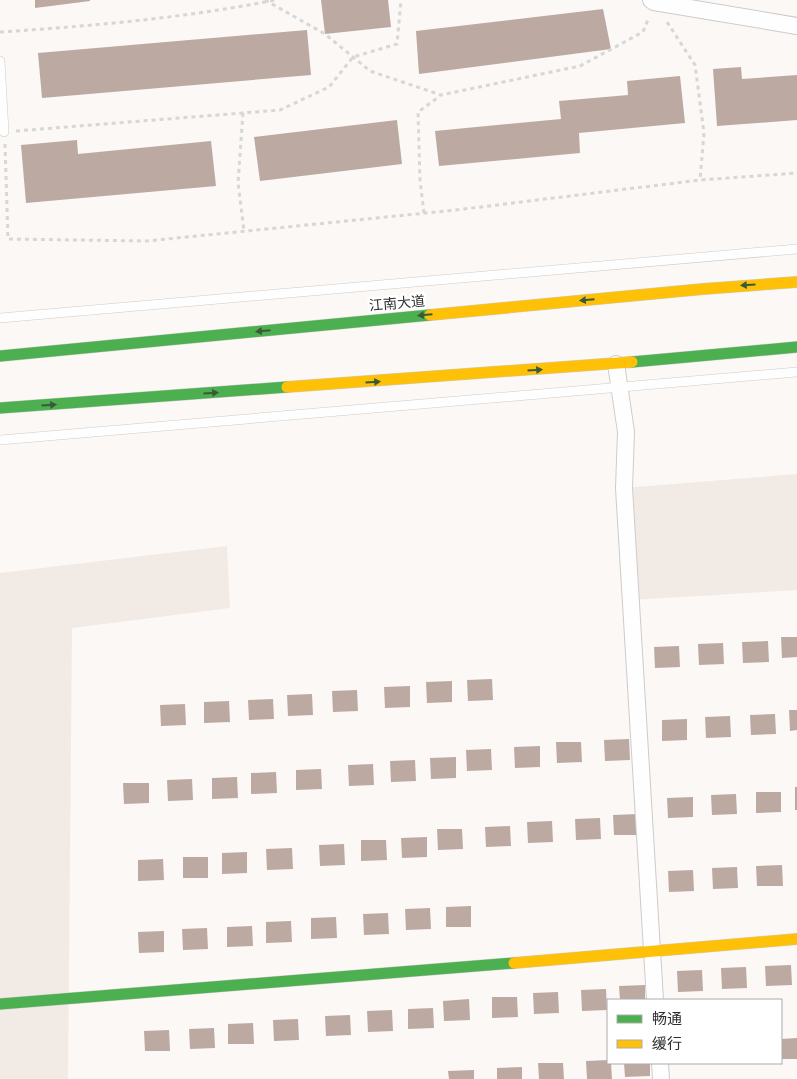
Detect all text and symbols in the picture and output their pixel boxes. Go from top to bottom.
one-way arrow [740,282,756,290]
street label: 江南大道 [368,293,426,313]
one-way arrow [578,296,594,304]
one-way arrow [416,312,432,320]
one-way arrow [255,327,271,335]
one-way arrow [527,366,543,374]
one-way arrow [365,377,381,385]
one-way arrow [203,389,219,397]
one-way arrow [41,400,57,408]
legend [607,999,782,1064]
text: 畅通 [652,1010,682,1028]
text: 缓行 [652,1035,682,1053]

